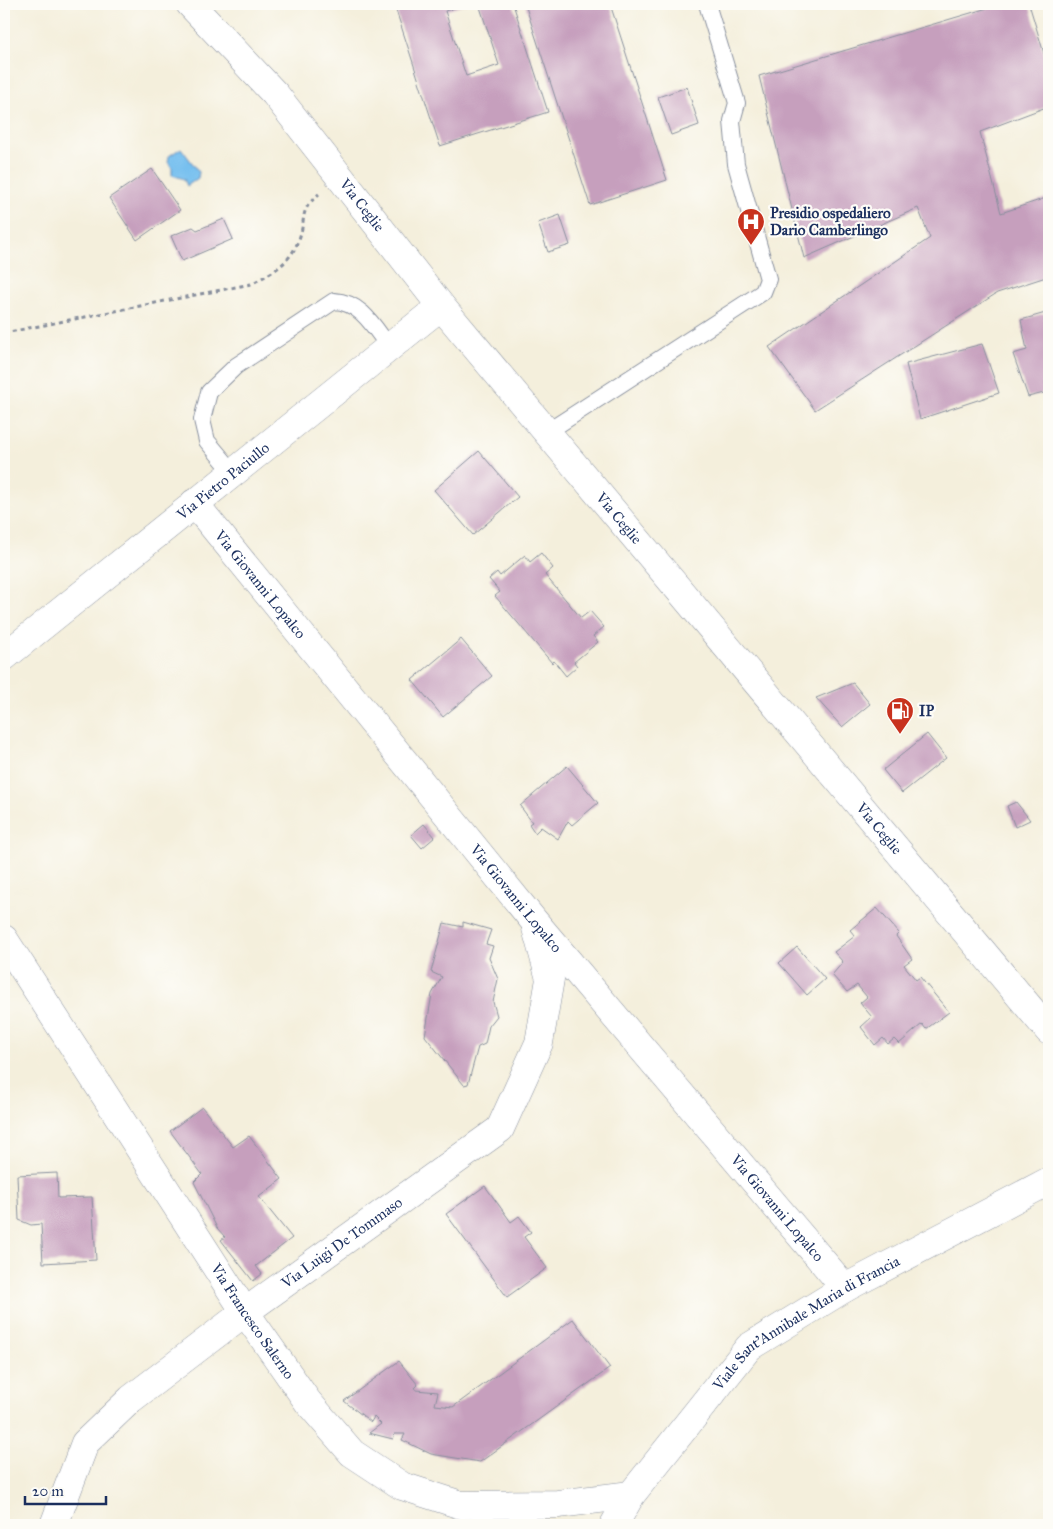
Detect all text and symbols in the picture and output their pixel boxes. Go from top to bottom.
street label: Via Ceglie [335,174,388,235]
place label: Presidio ospedaliero Dario Camberlingo [770,204,891,240]
hospital icon: Presidio ospedaliero Dario Camberlingo [736,207,766,246]
street label: Via Pietro Paciullo [172,438,273,524]
street label: Via Ceglie [592,488,646,548]
street label: Via Giovanni Lopalco [210,526,310,643]
fuel station icon: IP [885,696,915,735]
place label: IP [919,702,934,720]
street label: Via Ceglie [852,798,906,858]
street label: Via Giovanni Lopalco [466,840,566,956]
street label: Via Giovanni Lopalco [726,1150,828,1265]
street label: Via Luigi De Tommaso [277,1193,406,1292]
street label: Viale Sant'Annibale Maria di Francia [708,1252,903,1395]
street label: Via Francesco Salerno [207,1259,298,1383]
scale bar [25,1474,106,1506]
text: 20 m [32,1482,64,1500]

